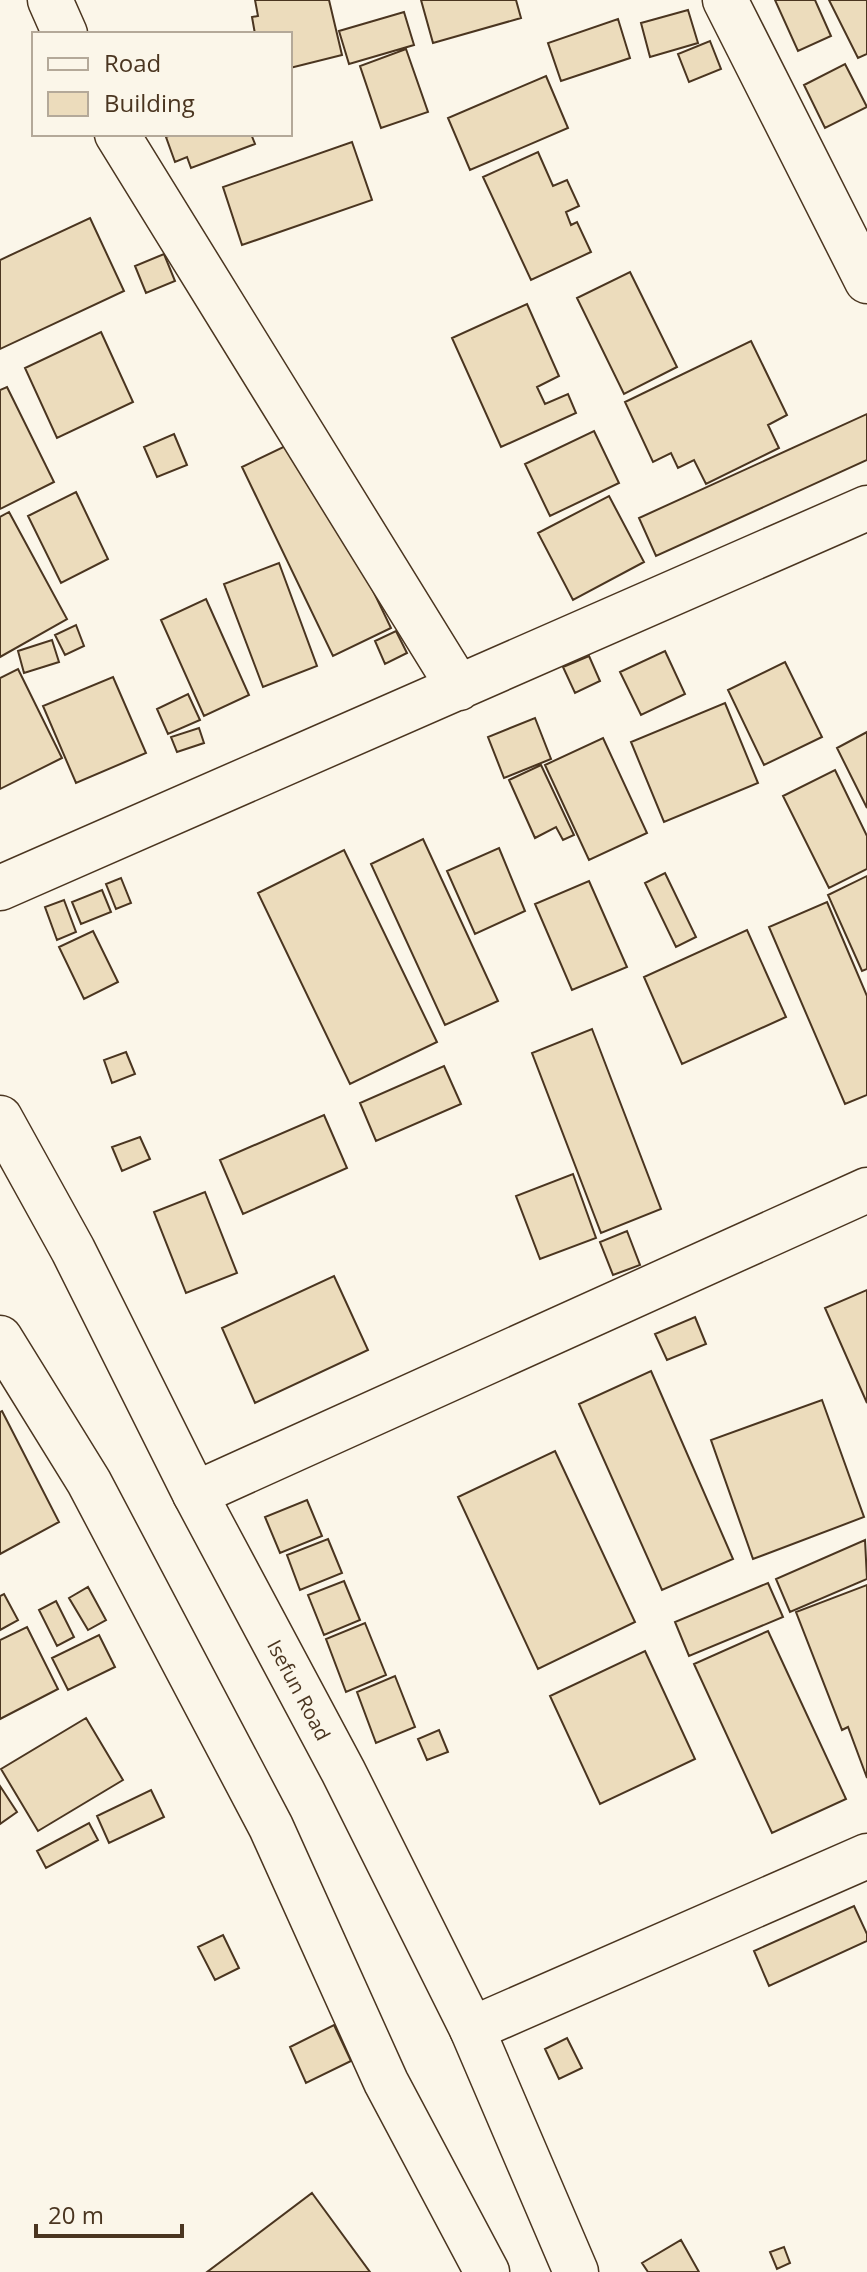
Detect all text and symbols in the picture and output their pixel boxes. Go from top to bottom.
legend [32,32,292,136]
text: Road [104,46,161,79]
text: Building [104,86,195,119]
street label: Isefun Road [261,1635,337,1745]
scale bar [36,2188,182,2238]
text: 20 m [48,2198,104,2231]

